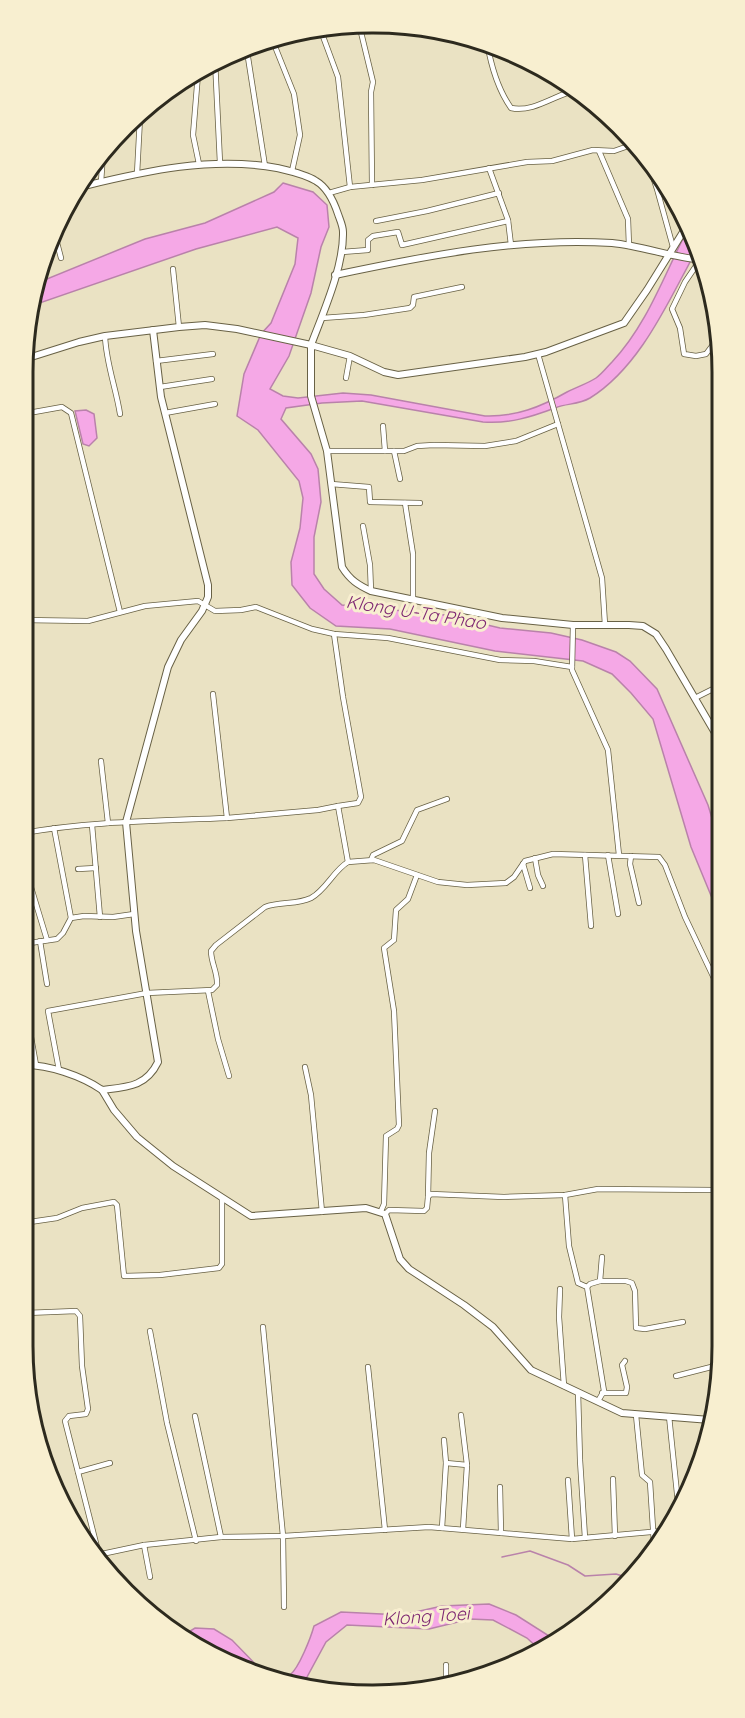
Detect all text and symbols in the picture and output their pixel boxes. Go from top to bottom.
water label: Klong U-Ta Phao [345,590,489,635]
water label: Klong Toei [382,1601,472,1631]

